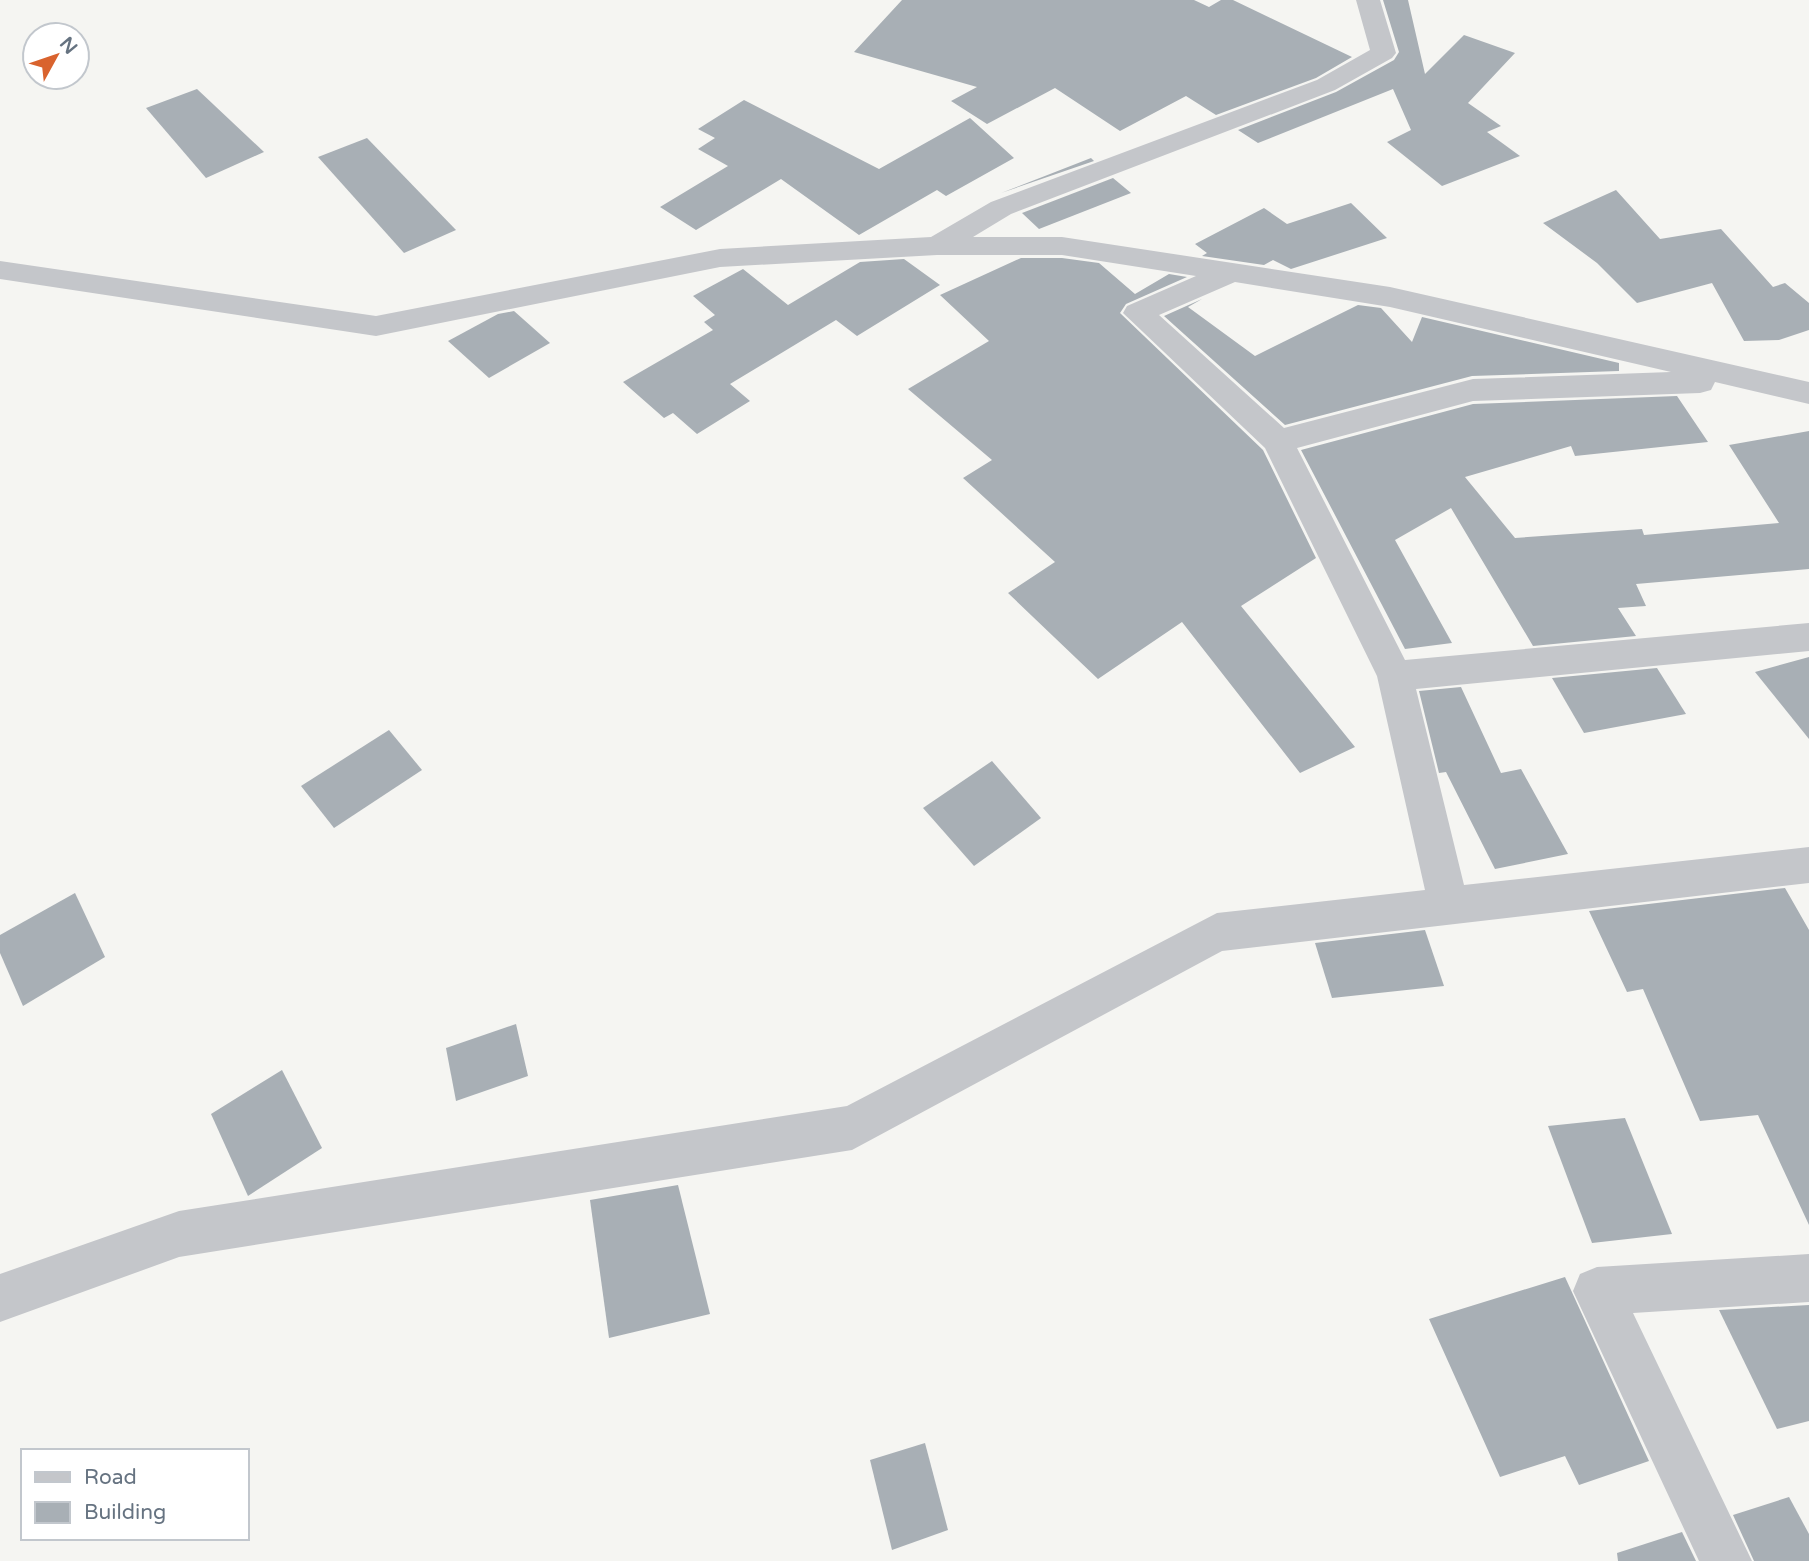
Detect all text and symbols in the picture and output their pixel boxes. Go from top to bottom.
north arrow [21,21,91,91]
text: N [55,33,82,59]
legend [21,1449,248,1540]
text: Road [84,1465,137,1490]
text: Building [84,1500,166,1525]

